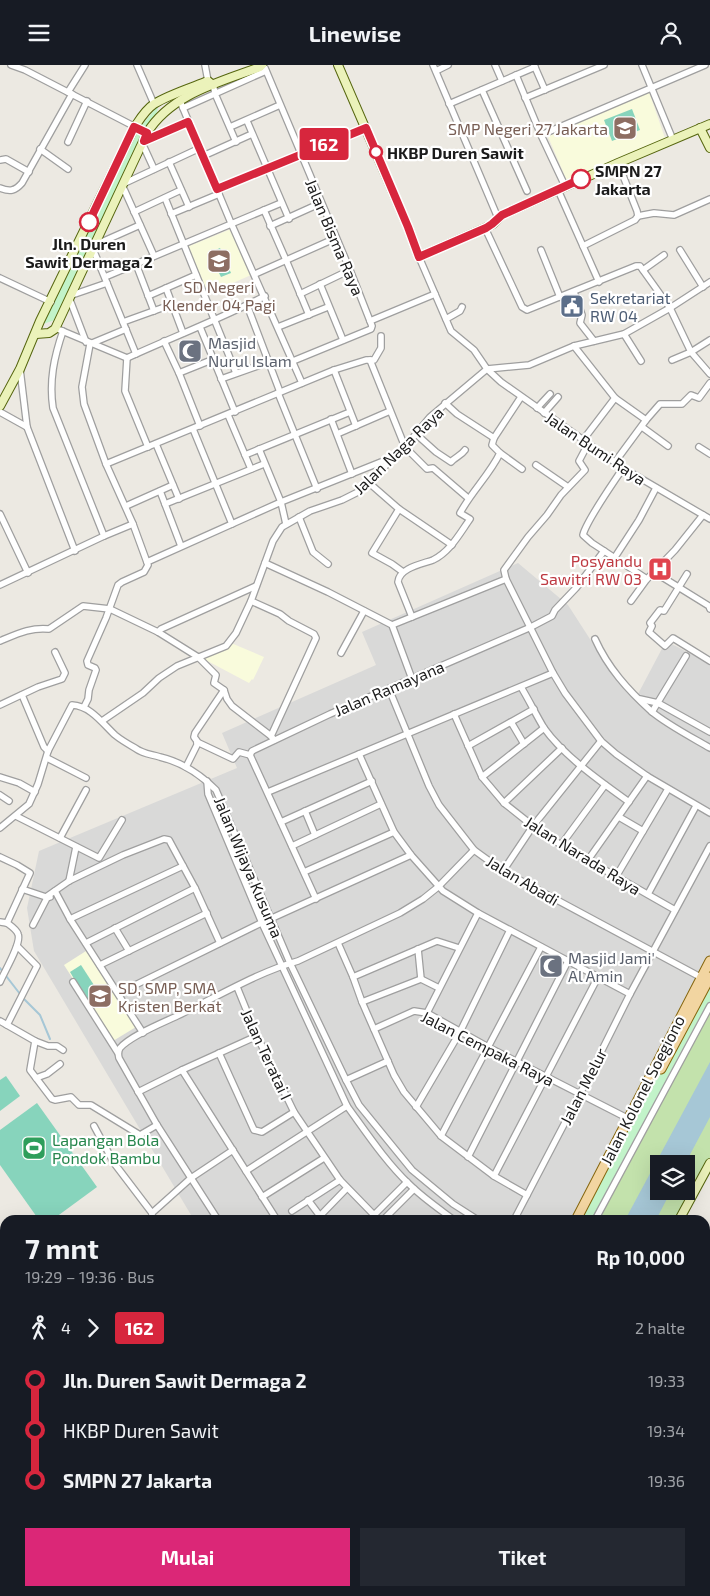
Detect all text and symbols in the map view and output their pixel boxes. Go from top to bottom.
icon: menu [25,19,53,47]
icon: person [657,19,685,47]
text: Linewise [309,20,401,46]
school or university icon: SMP Negeri 27 Jakarta [612,115,638,141]
place label: SMP Negeri 27 Jakarta [448,119,608,138]
line badge: 162 [295,128,353,160]
text: 162 [310,133,338,155]
place label: HKBP Duren Sawit [387,143,524,162]
marker: HKBP Duren Sawit [369,145,383,159]
place label: SMPN 27 Jakarta [595,161,662,198]
marker: SMPN 27 Jakarta [571,169,591,189]
street label: Jalan Bisma Raya [302,176,368,298]
marker: Jln. Duren Sawit Dermaga 2 [79,212,99,232]
place label: Jln. Duren Sawit Dermaga 2 [25,234,153,271]
school or university icon: SD Negeri Klender 04 Pagi [206,248,232,274]
place label: SD Negeri Klender 04 Pagi [162,277,276,314]
place label: Sekretariat RW 04 [590,288,671,325]
public building icon: Sekretariat RW 04 [559,293,585,319]
place label: Masjid Nurul Islam [208,333,292,370]
mosque icon: Masjid Nurul Islam [177,338,203,364]
street label: Jalan Naga Raya [349,402,447,498]
street label: Jalan Bumi Raya [542,407,650,489]
place label: Posyandu Sawitri RW 03 [540,551,642,588]
hospital icon: Posyandu Sawitri RW 03 [647,556,673,582]
street label: Jalan Ramayana [331,656,447,720]
street label: Jalan Wijaya Kusuma [210,793,287,941]
street label: Jalan Narada Raya [521,812,645,898]
street label: Jalan Abadi [483,851,563,909]
place label: Masjid Jami' Al Amin [568,948,655,985]
mosque icon: Masjid Jami' Al Amin [538,953,564,979]
place label: SD, SMP, SMA Kristen Berkat [118,978,221,1015]
school or university icon: SD, SMP, SMA Kristen Berkat [87,983,113,1009]
street label: Jalan Teratai I [238,1005,296,1103]
street label: Jalan Cempaka Raya [418,1006,558,1090]
street label: Jalan Kolonel Soegiono [596,1012,688,1168]
street label: Jalan Melur [556,1044,611,1128]
place label: Lapangan Bola Pondok Bambu [52,1130,161,1167]
sports icon: Lapangan Bola Pondok Bambu [21,1135,47,1161]
map controls [650,1155,695,1200]
button: layers [650,1155,695,1200]
text: 7 mnt [25,1231,99,1265]
text: Rp 10,000 [596,1246,685,1269]
text: 19:29 – 19:36 · Bus [25,1267,154,1286]
icon: walk [25,1314,53,1342]
icon: forward [79,1314,107,1342]
text: 162 [125,1317,154,1339]
text: 4 [61,1318,71,1337]
text: 2 halte [635,1318,685,1337]
text: Jln. Duren Sawit Dermaga 2 [63,1369,306,1392]
text: 19:33 [648,1371,685,1390]
text: HKBP Duren Sawit [63,1419,219,1442]
text: 19:34 [647,1421,685,1440]
text: SMPN 27 Jakarta [63,1469,212,1492]
text: 19:36 [648,1471,685,1490]
button: Mulai [25,1528,350,1586]
button: Tiket [360,1528,685,1586]

